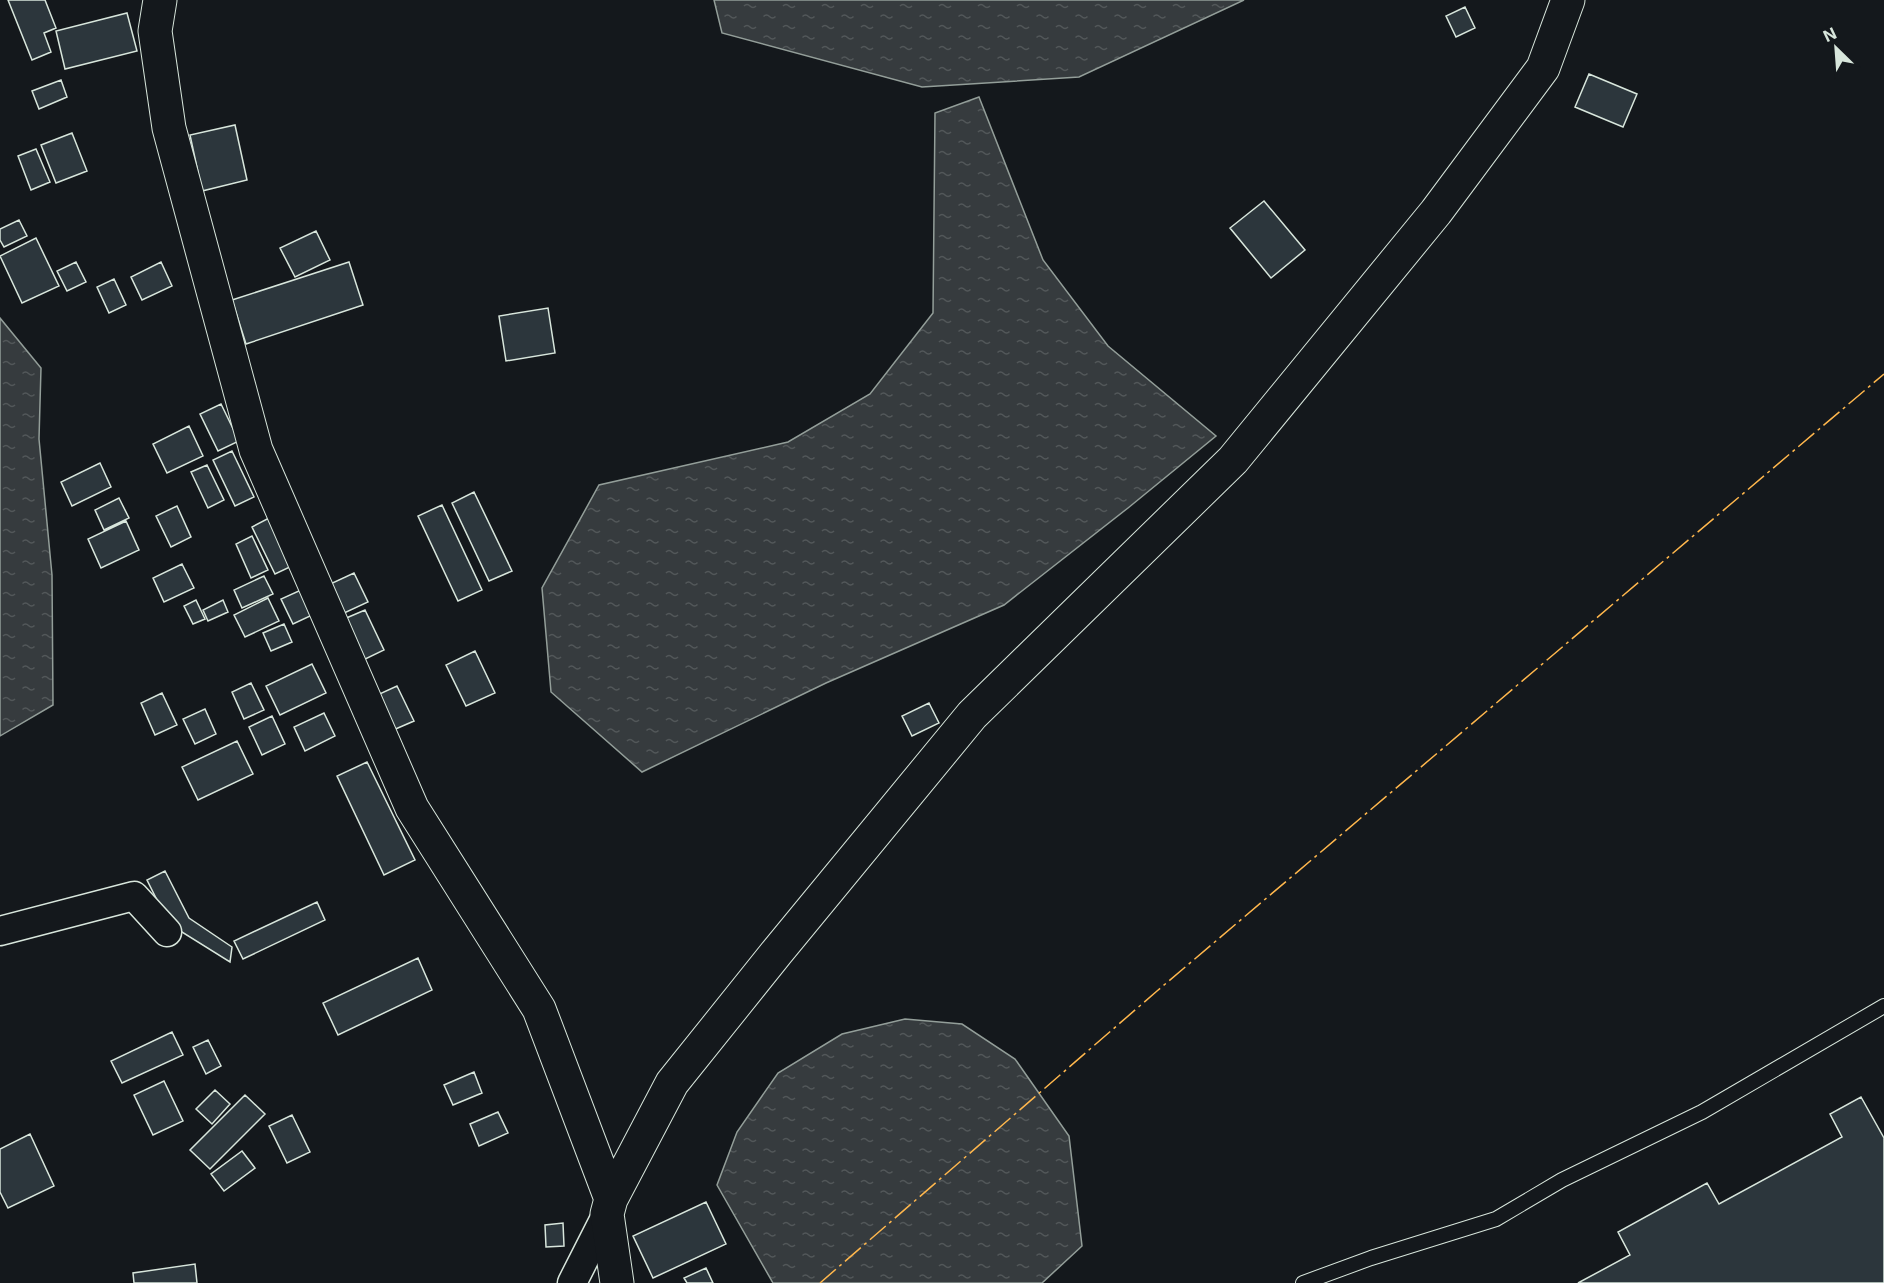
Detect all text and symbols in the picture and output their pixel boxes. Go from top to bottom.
north arrow [1806,18,1866,78]
text: N [1820,23,1839,46]

